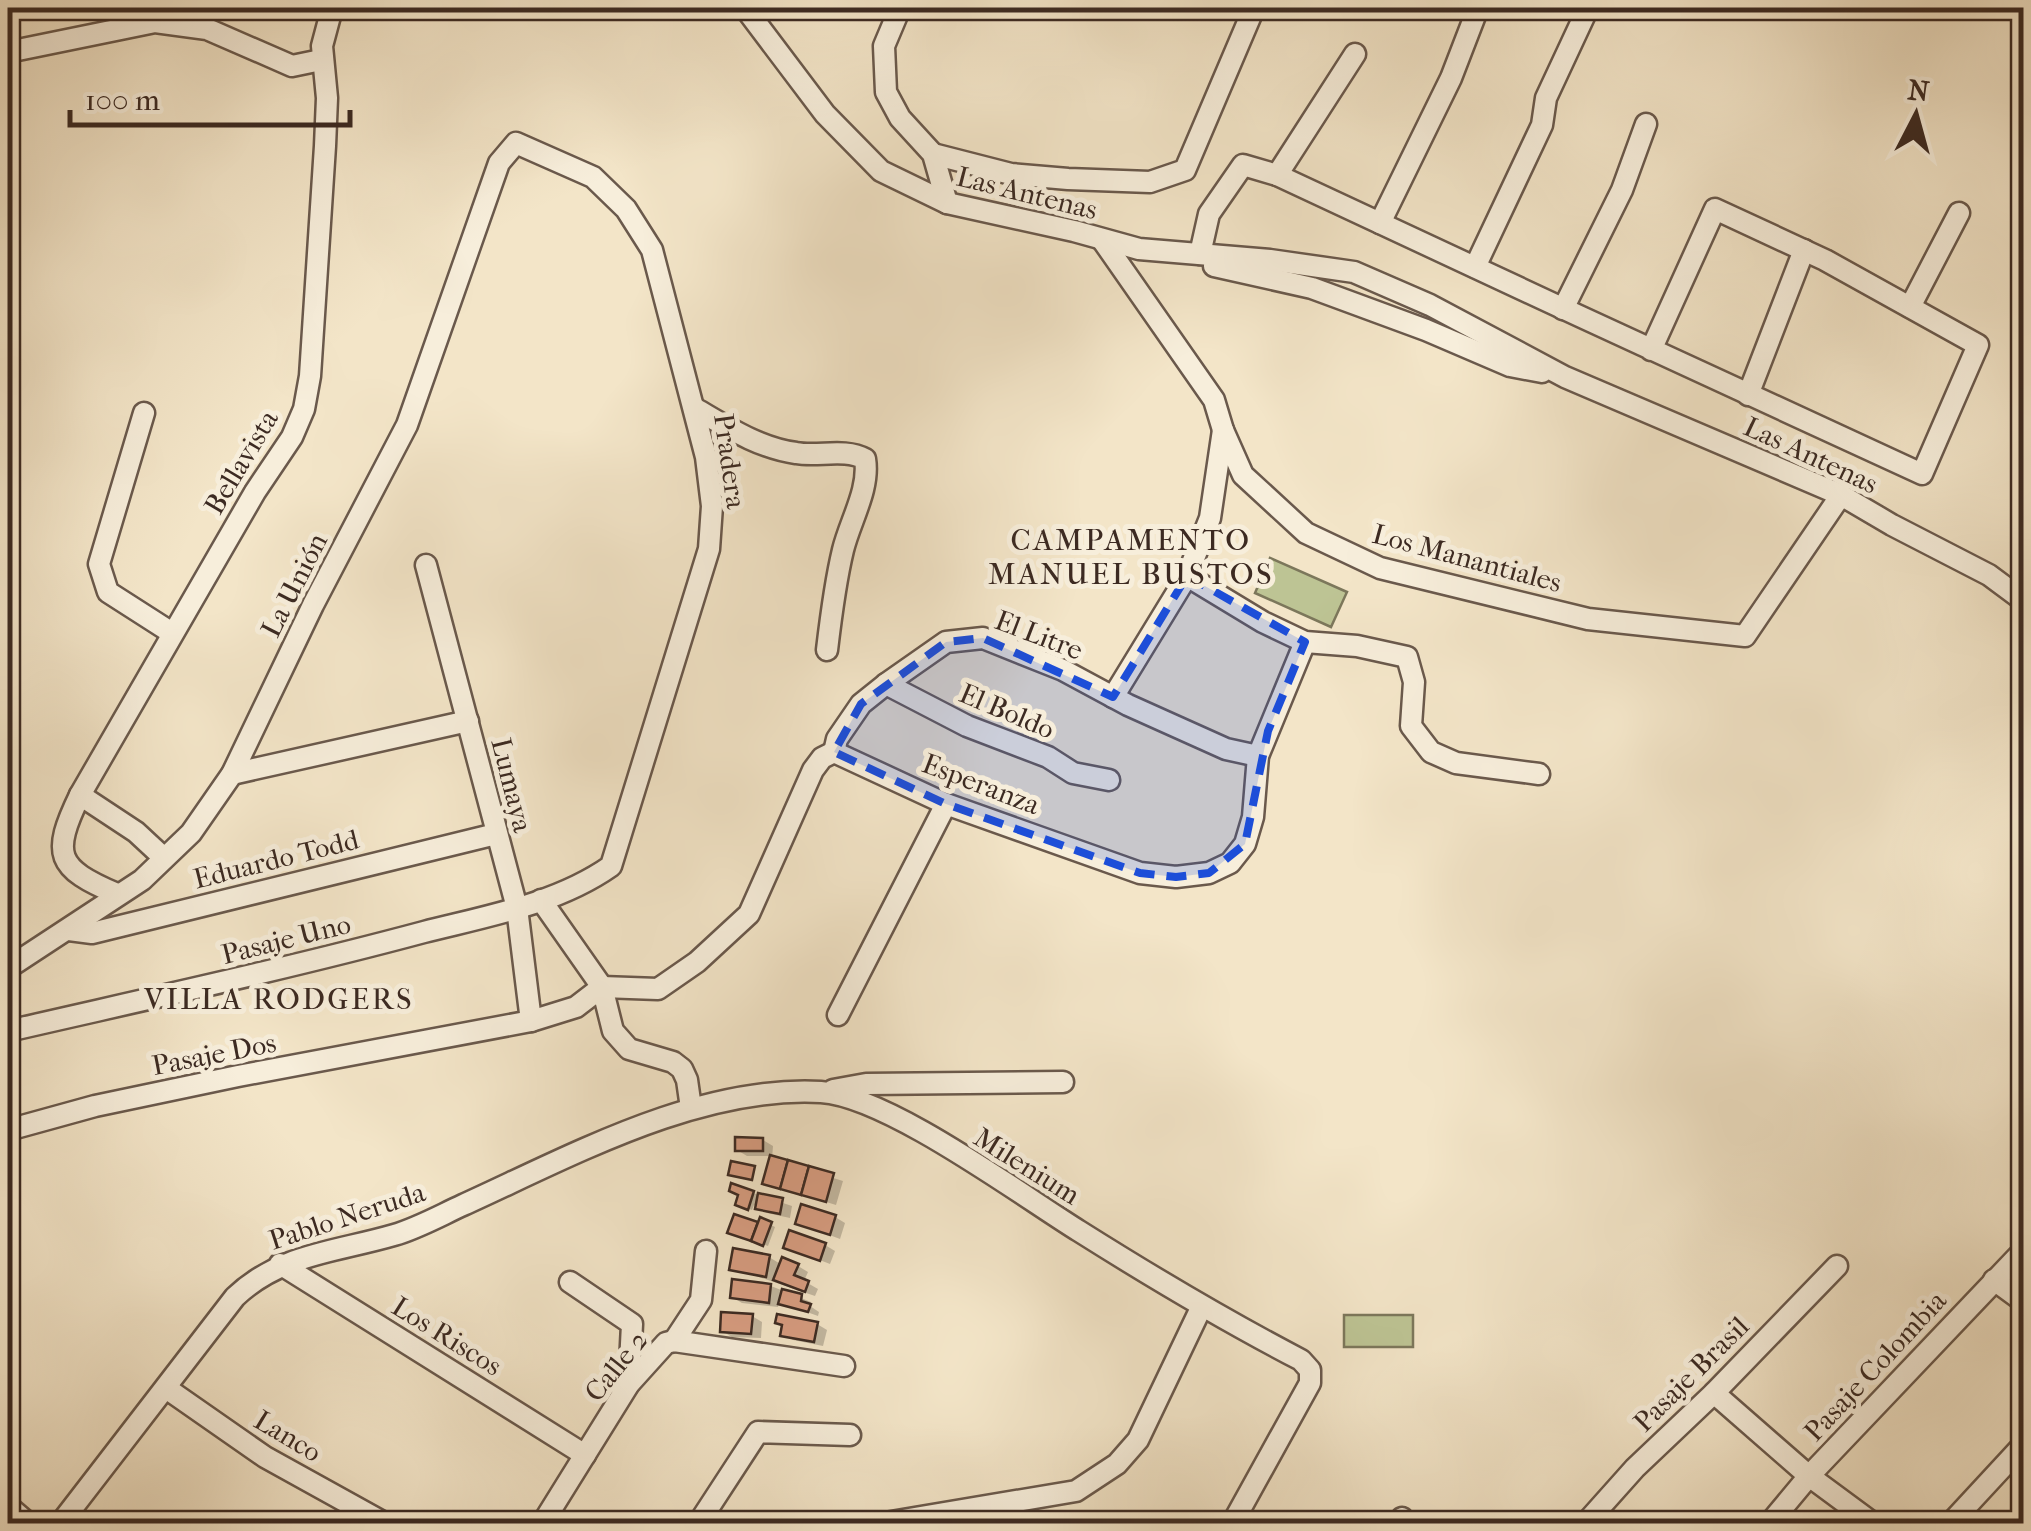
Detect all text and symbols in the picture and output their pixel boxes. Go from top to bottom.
scale bar [70,65,350,127]
north arrow [1866,65,1966,165]
text: N [1906,73,1932,108]
text: 100 m [85,83,160,118]
street label: Las Antenas [953,160,1101,226]
street label: Bellavista [197,403,285,520]
street label: Las Antenas [1739,410,1883,500]
street label: Pradera [707,411,753,512]
street label: Los Manantiales [1369,517,1565,599]
district label: CAMPAMENTO MANUEL BUSTOS [988,523,1274,592]
street label: La Unión [254,527,334,643]
street label: El Litre [990,603,1088,667]
street label: El Boldo [955,676,1059,746]
street label: Lumaya [484,734,540,837]
street label: Esperanza [918,747,1045,822]
street label: Eduardo Todd [190,822,363,895]
street label: Pasaje Uno [218,907,354,971]
district label: VILLA RODGERS [143,982,414,1017]
street label: Pasaje Dos [149,1026,279,1082]
street label: Milenium [968,1121,1087,1212]
street label: Pablo Neruda [265,1175,430,1257]
street label: Pasaje Colombia [1797,1283,1954,1448]
street label: Los Riscos [386,1289,508,1383]
street label: Pasaje Brasil [1627,1309,1756,1438]
street label: Calle 2 [578,1324,654,1408]
street label: Lanco [248,1403,328,1469]

